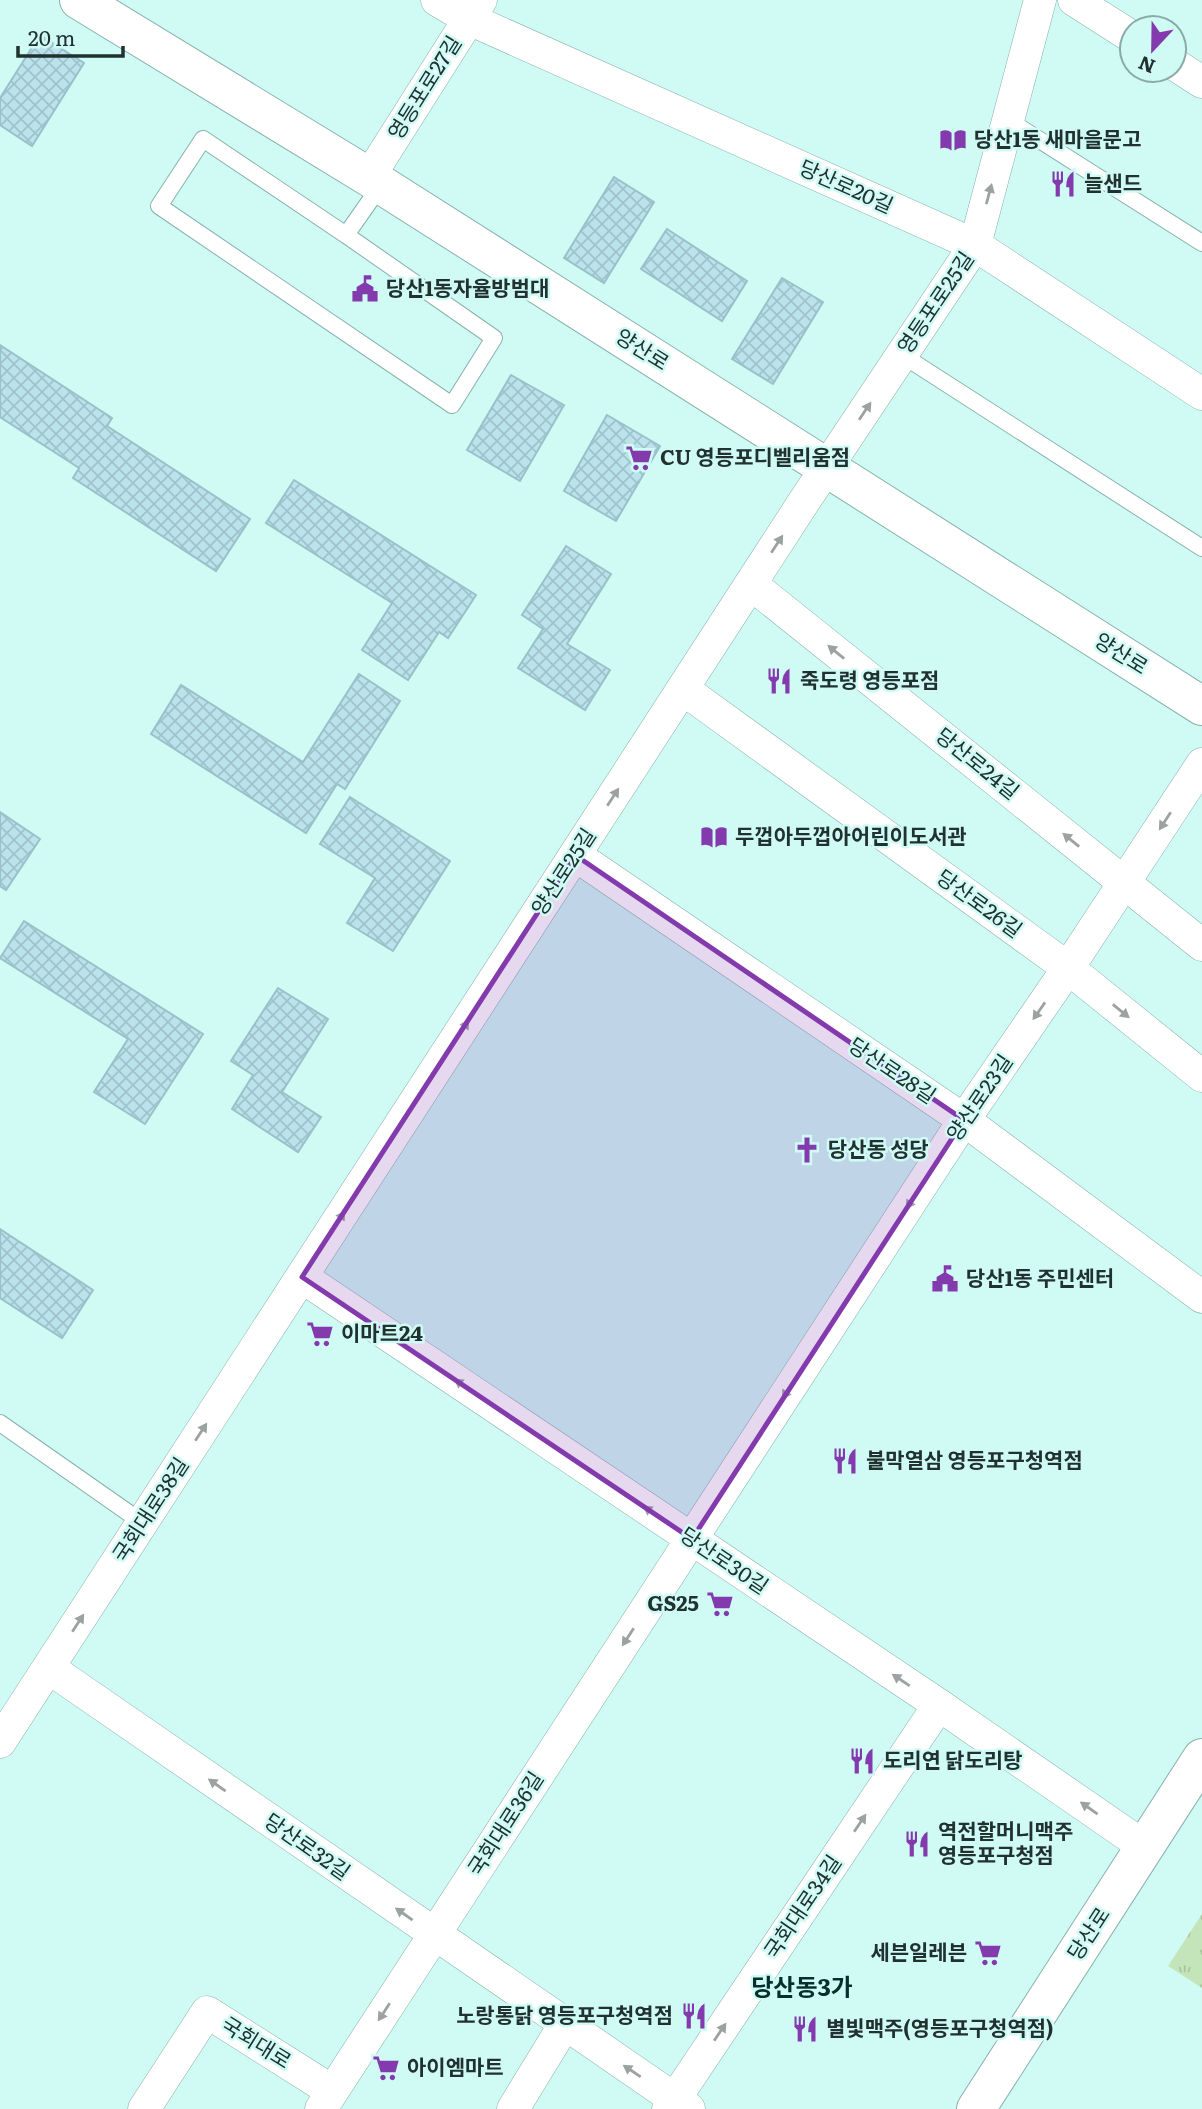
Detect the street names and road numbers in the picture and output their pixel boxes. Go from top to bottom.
street label: 영등포로27길 [379,29,467,145]
street label: 당산로20길 [795,150,899,219]
street label: 영등포로25길 [888,244,980,359]
street label: 양산로 [611,319,676,376]
street label: 양산로 [1090,623,1155,680]
street label: 당산로24길 [930,719,1027,805]
street label: 양산로25길 [522,821,602,920]
street label: 당산로26길 [931,860,1030,944]
street label: 당산로28길 [843,1028,943,1110]
street label: 양산로23길 [937,1047,1019,1146]
street label: 국회대로38길 [103,1450,194,1567]
street label: 당산로30길 [675,1518,776,1600]
street label: 국회대로36길 [458,1764,549,1881]
street label: 당산로32길 [259,1804,358,1886]
street label: 국회대로34길 [755,1847,847,1964]
street label: 당산로 [1058,1900,1116,1965]
street label: 국회대로 [216,2007,298,2075]

